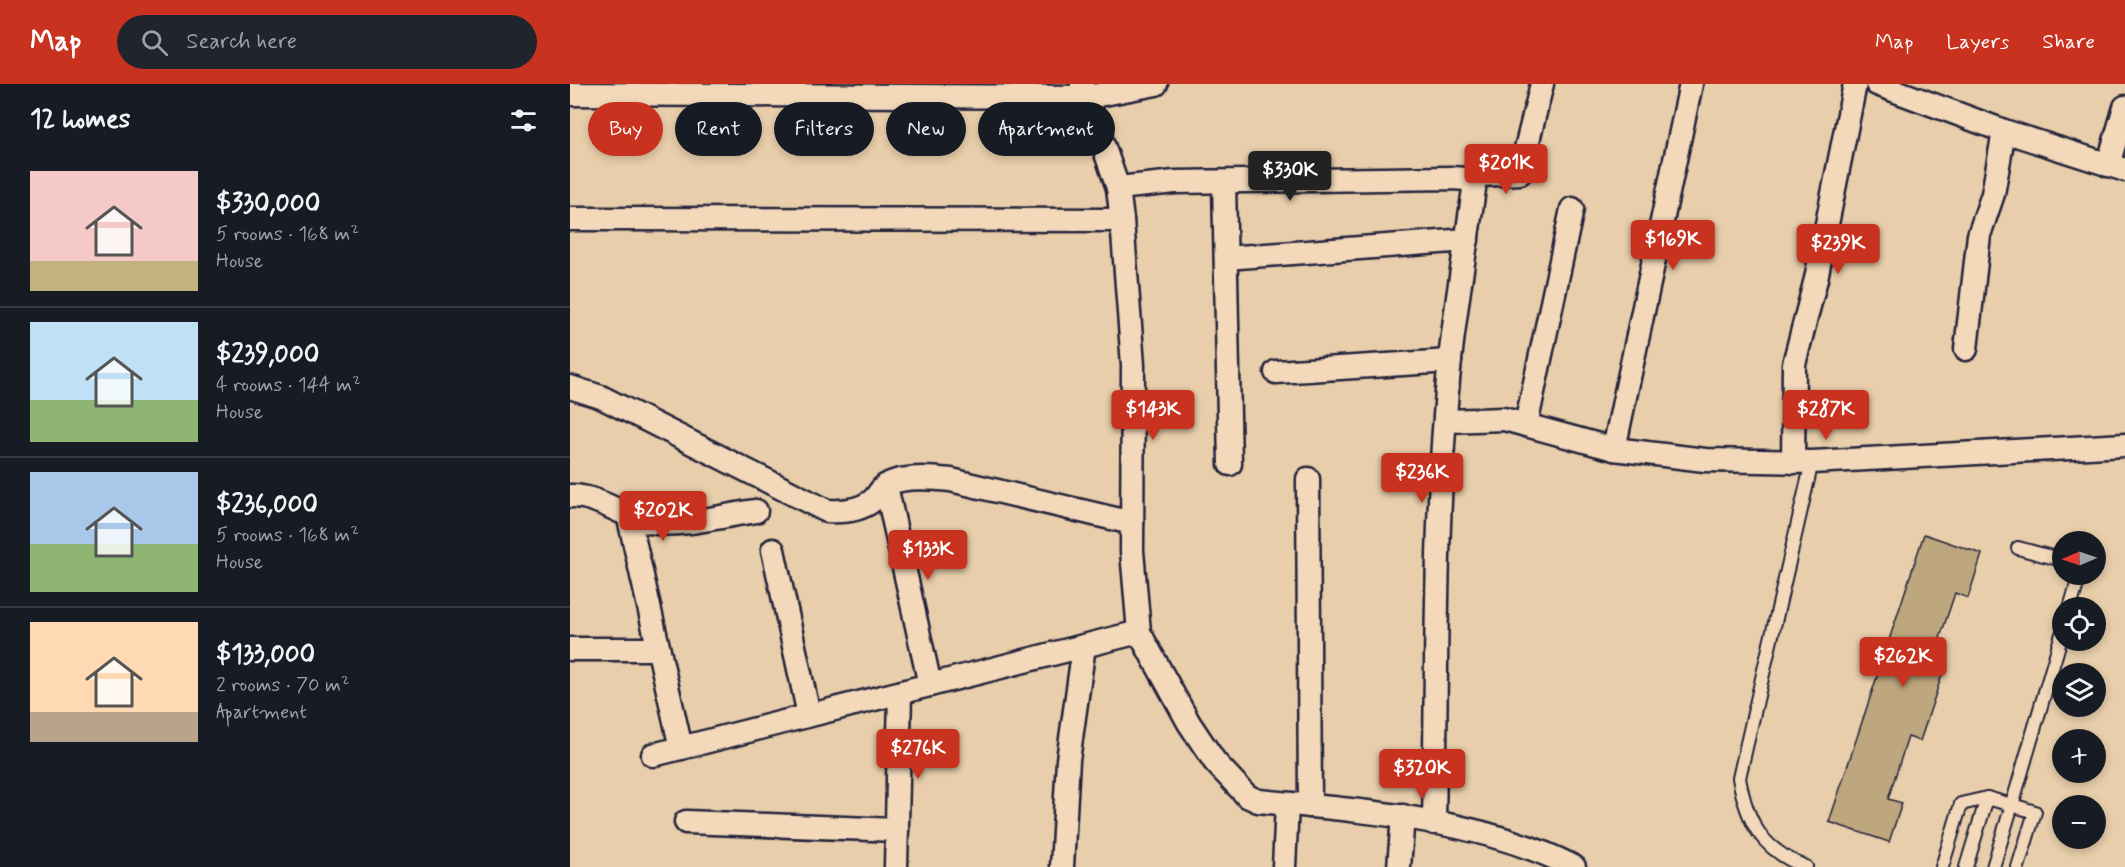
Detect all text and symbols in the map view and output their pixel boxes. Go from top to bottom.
search box [117,15,537,69]
text: Map [30,24,81,61]
icon: search [138,26,171,59]
text: Search here [186,28,297,56]
text: Map [1875,28,1913,56]
text: Layers [1946,28,2009,56]
text: Share [2042,28,2095,56]
chip: Buy [588,102,663,156]
chip: Rent [675,102,762,156]
chip: Filters [774,102,874,156]
chip: New [886,102,966,156]
chip: Apartment [978,102,1115,156]
text: 12 homes [30,103,130,137]
icon: filters [507,104,540,137]
pin: $201K [1464,144,1548,195]
text: $201K [1479,150,1533,177]
pin: $330K [1248,151,1332,202]
text: $330K [1262,157,1318,184]
text: $330,000 [216,187,320,221]
icon: home [78,195,150,267]
pin: $169K [1631,220,1715,271]
text: 5 rooms · 168 m² [216,221,359,248]
pin: $239K [1796,224,1880,275]
text: $169K [1645,226,1701,253]
text: $239K [1811,230,1865,257]
text: House [216,248,263,275]
text: $239,000 [216,338,319,372]
icon: home [78,346,150,418]
text: 4 rooms · 144 m² [216,372,361,399]
pin: $143K [1111,390,1195,441]
pin: $287K [1784,390,1868,441]
text: $143K [1125,396,1181,423]
text: $287K [1797,396,1855,423]
text: House [216,399,263,426]
pin: $236K [1380,453,1464,504]
text: $236K [1395,459,1449,486]
text: $236,000 [216,488,318,522]
pin: $202K [621,491,705,542]
icon: home [78,496,150,568]
text: $202K [633,497,693,524]
text: 5 rooms · 168 m² [216,522,359,549]
pin: $133K [886,530,970,581]
north arrow [2052,531,2106,585]
map controls [2052,531,2106,849]
text: $133K [902,536,954,563]
text: House [216,549,263,576]
button: locate [2052,597,2106,651]
pin: $262K [1861,637,1945,688]
text: $133,000 [216,638,315,672]
text: $262K [1874,643,1932,670]
icon: home [78,646,150,718]
button: layers [2052,663,2106,717]
text: 2 rooms · 70 m² [216,672,350,699]
text: Apartment [216,699,307,726]
pin: $276K [876,729,960,780]
button: + [2052,729,2106,783]
text: $276K [890,735,946,762]
pin: $320K [1380,749,1464,800]
text: $320K [1393,755,1451,782]
button: − [2052,795,2106,849]

